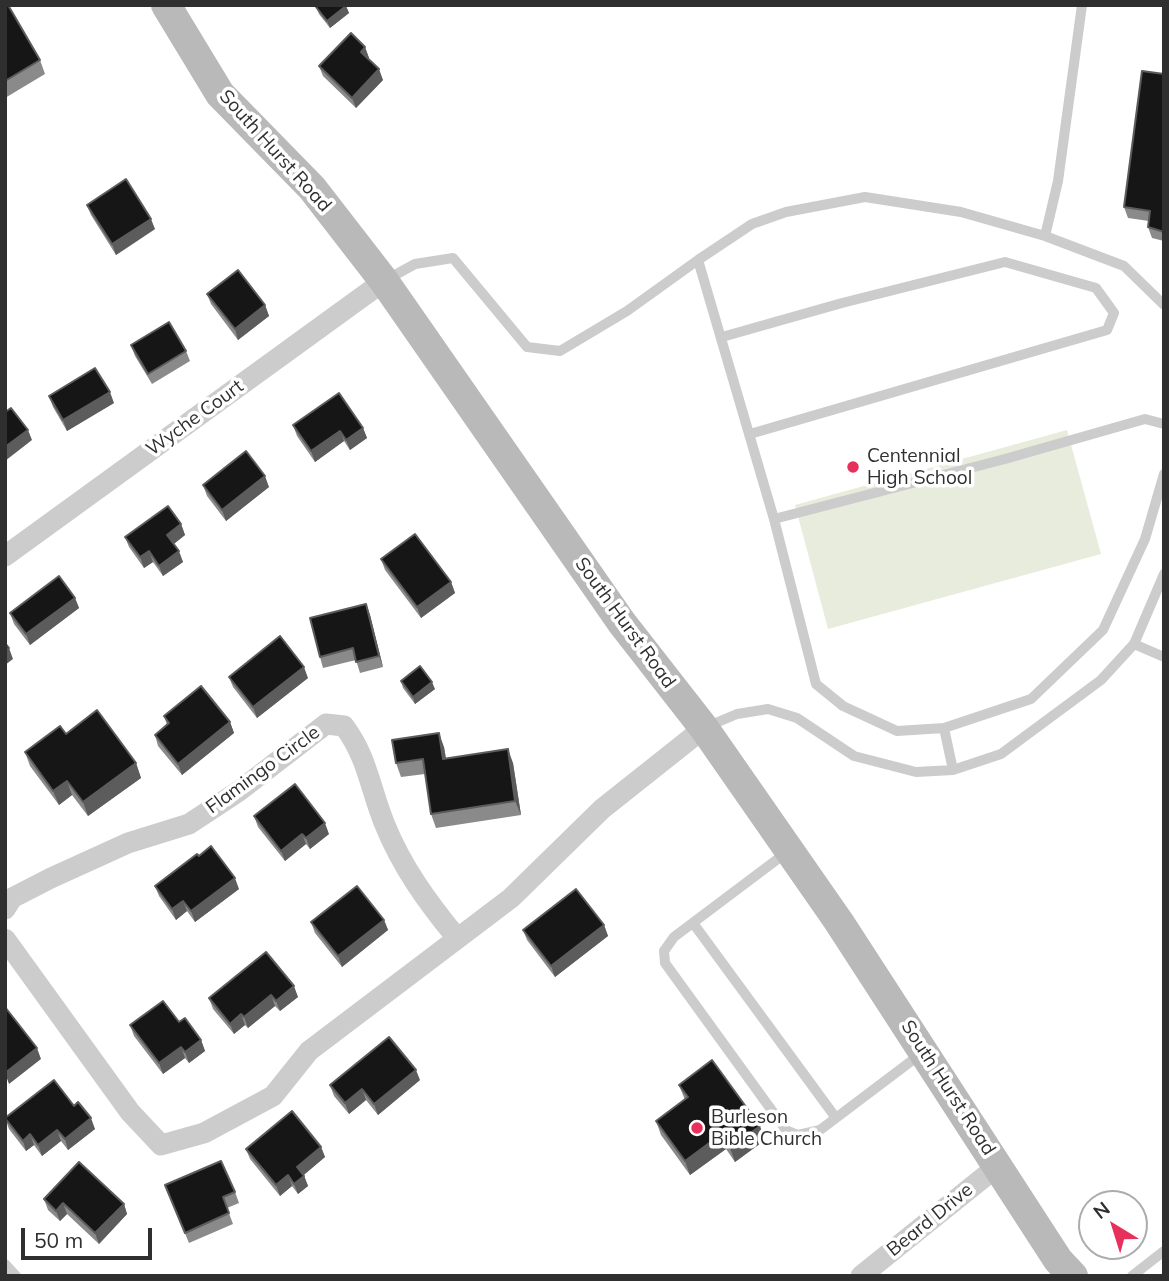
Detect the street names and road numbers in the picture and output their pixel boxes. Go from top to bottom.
street label: South Hurst Road [214,85,336,217]
street label: Wyche Court [142,375,248,461]
street label: South Hurst Road [570,553,680,693]
street label: Flamingo Circle [202,721,324,819]
street label: South Hurst Road [896,1016,1000,1160]
street label: Beard Drive [883,1179,977,1261]

